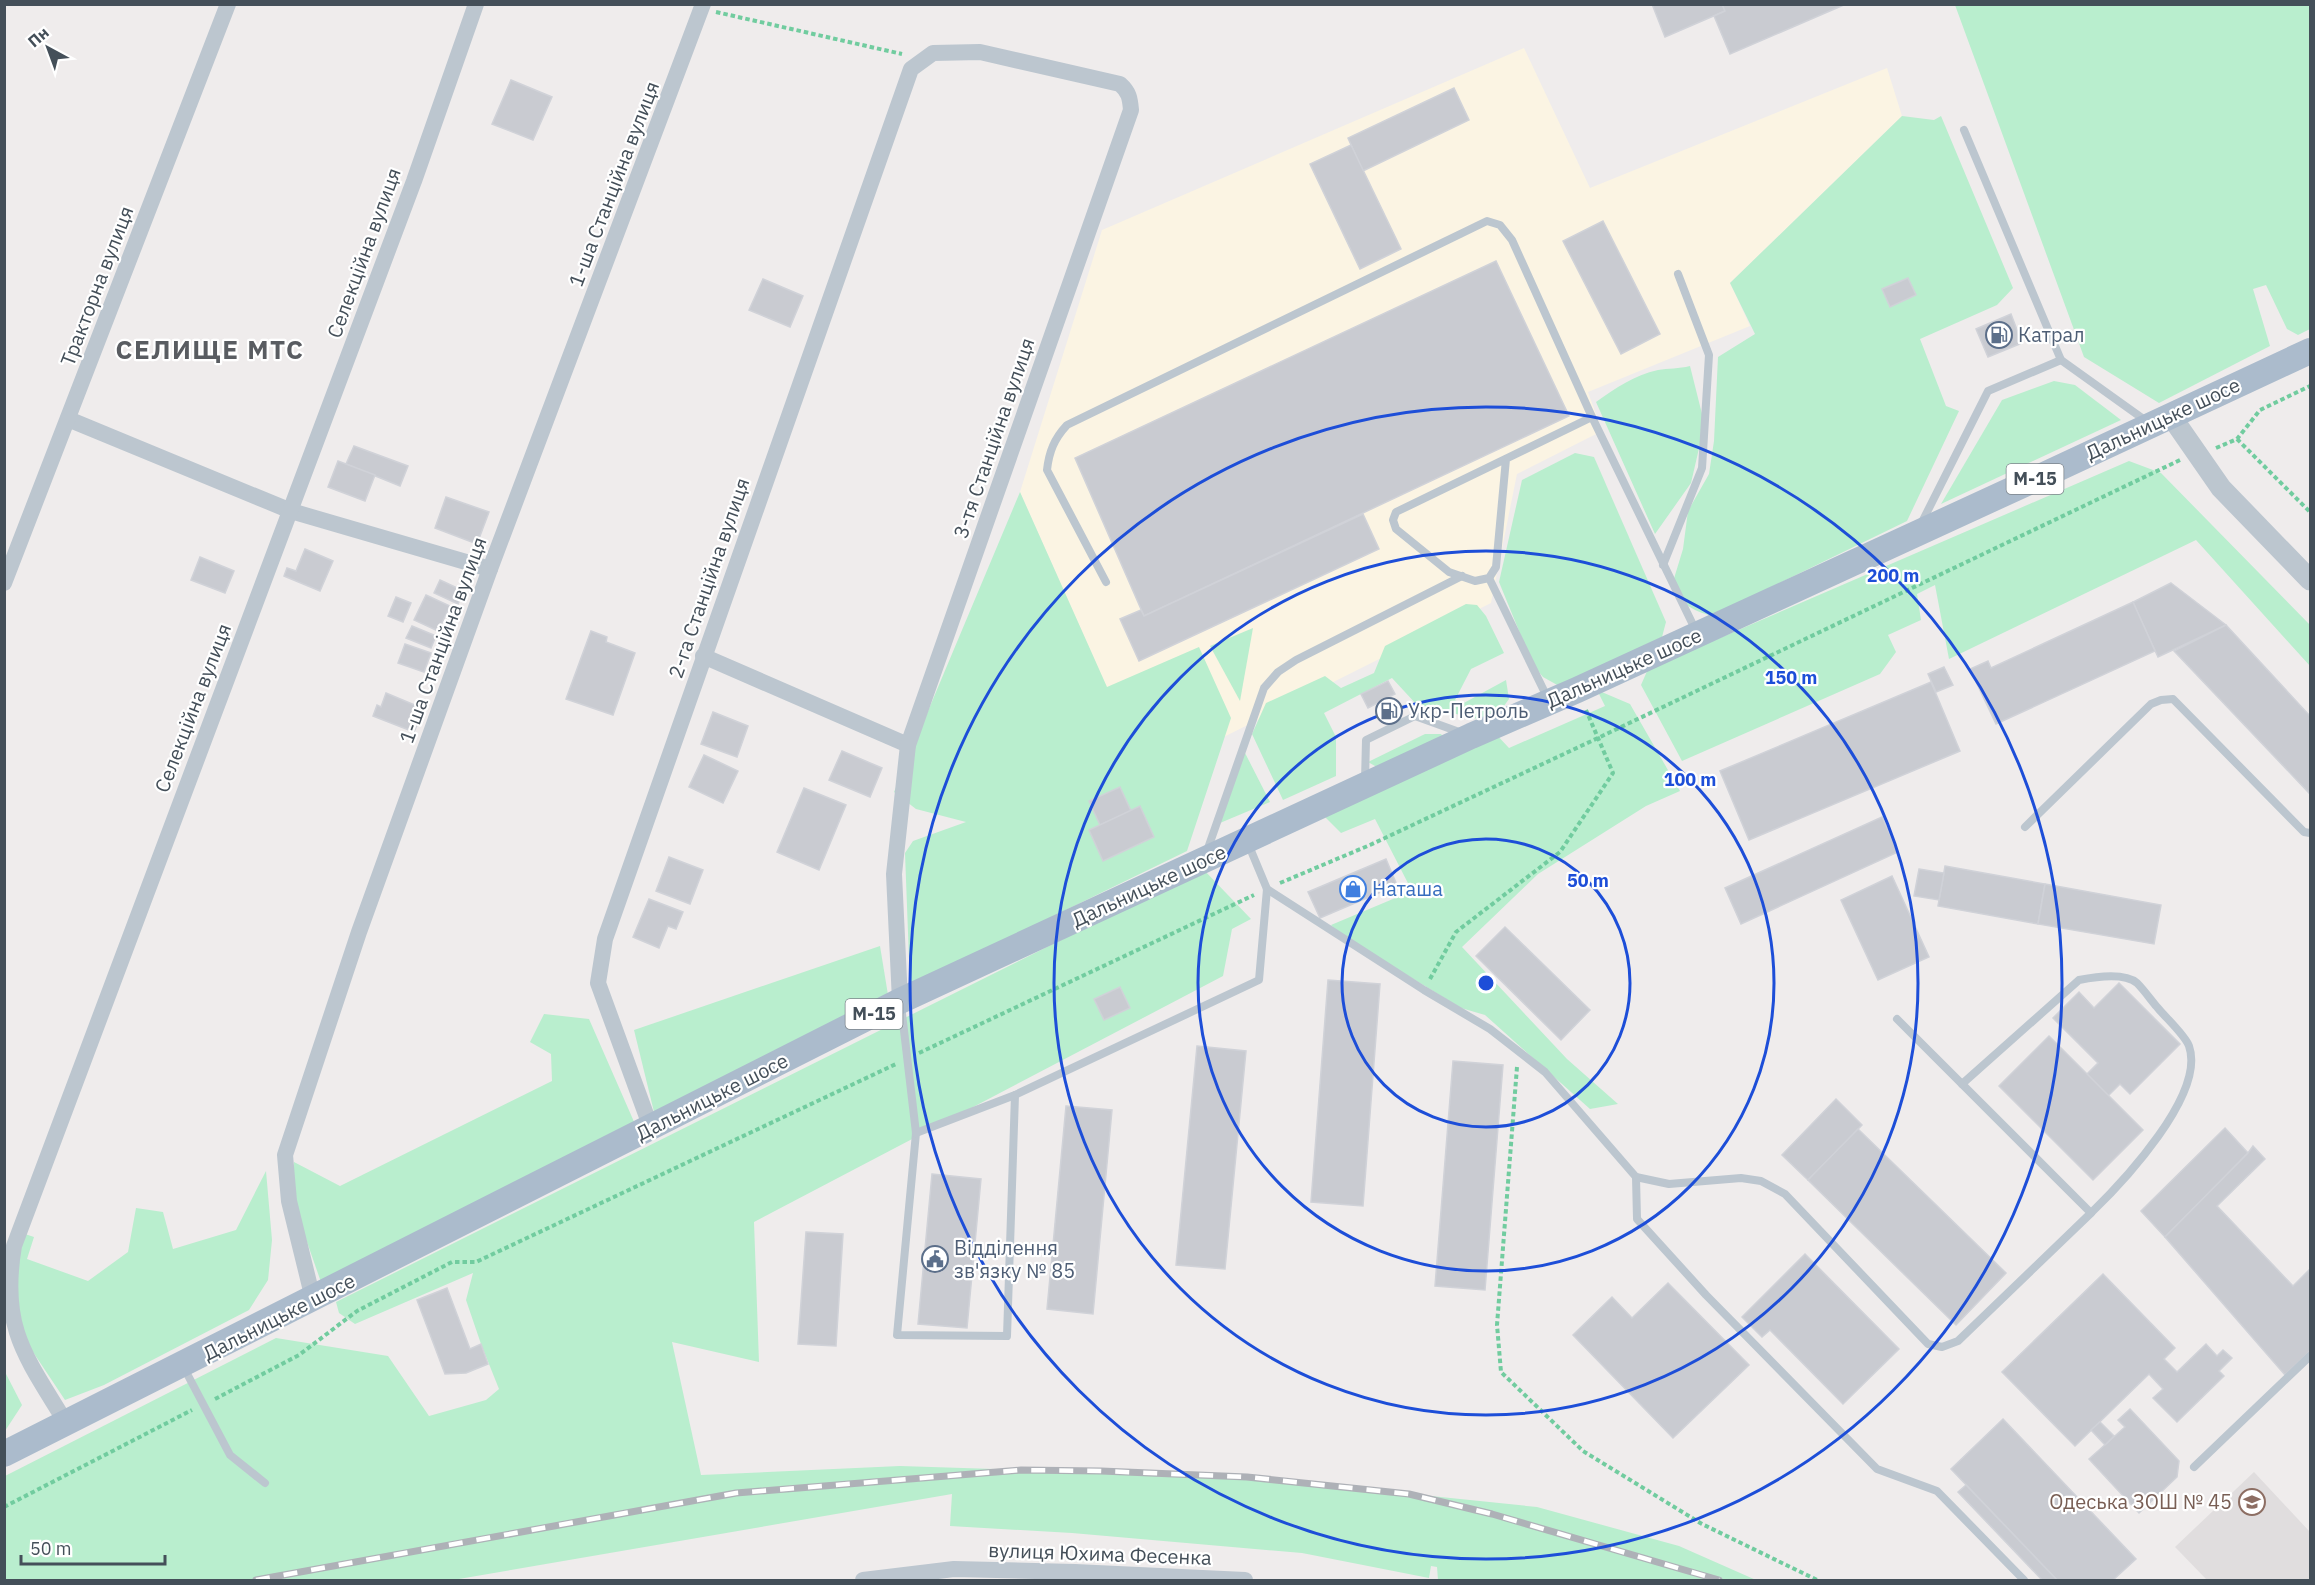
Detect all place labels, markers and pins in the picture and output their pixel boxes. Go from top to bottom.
fuel station icon: Катрал [1984,320,2014,350]
place label: Катрал [2018,321,2085,348]
fuel station icon: Укр-Петроль [1374,696,1404,726]
place label: Укр-Петроль [1408,697,1528,724]
shop icon: Наташа [1338,874,1368,904]
place label: Наташа [1372,875,1443,902]
centre of rings [1476,973,1496,993]
place label: Відділення зв'язку № 85 [954,1234,1075,1284]
public building icon: Відділення зв'язку № 85 [920,1244,950,1274]
school or university icon: Одеська ЗОШ № 45 [2237,1487,2267,1517]
place label: Одеська ЗОШ № 45 [2049,1488,2232,1515]

